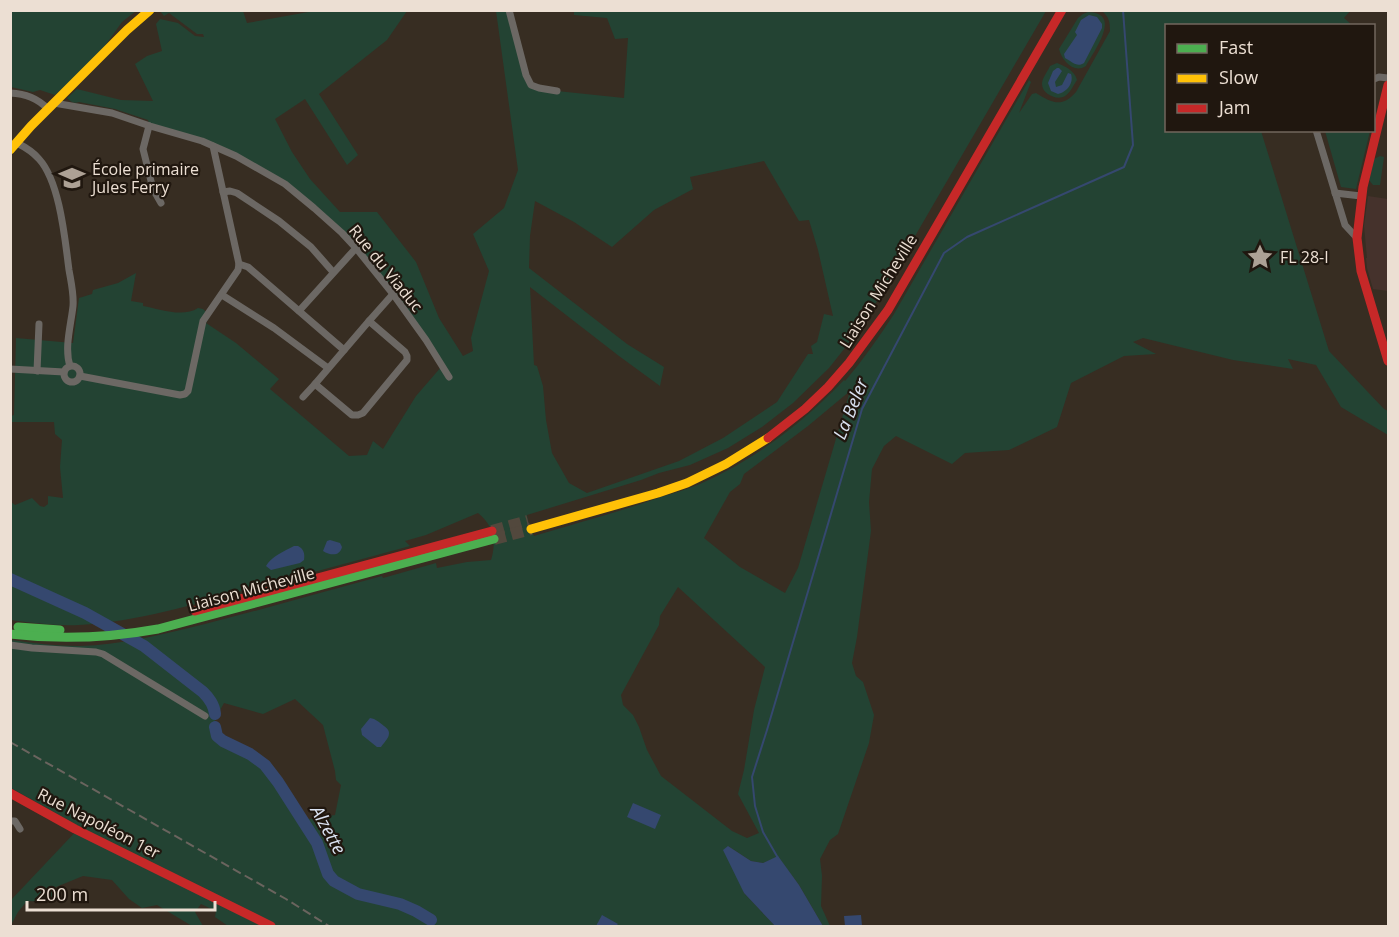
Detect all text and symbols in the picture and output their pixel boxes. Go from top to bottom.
legend [1165,24,1375,132]
text: Fast [1219,35,1253,59]
text: Slow [1219,65,1258,89]
text: Jam [1217,95,1251,119]
place label: École primaire Jules Ferry [90,158,199,198]
school or university icon: École primaire Jules Ferry [57,163,87,193]
street label: Rue du Viaduc [344,220,428,316]
street label: Liaison Micheville [834,230,922,352]
place icon: FL 28-I [1245,242,1275,272]
place label: FL 28-I [1280,246,1329,268]
water label: La Beler [827,374,873,443]
street label: Liaison Micheville [185,561,317,617]
street label: Rue Napoléon 1er [34,783,164,864]
water label: Alzette [305,799,352,858]
scale bar [27,874,214,912]
text: 200 m [36,882,88,906]

